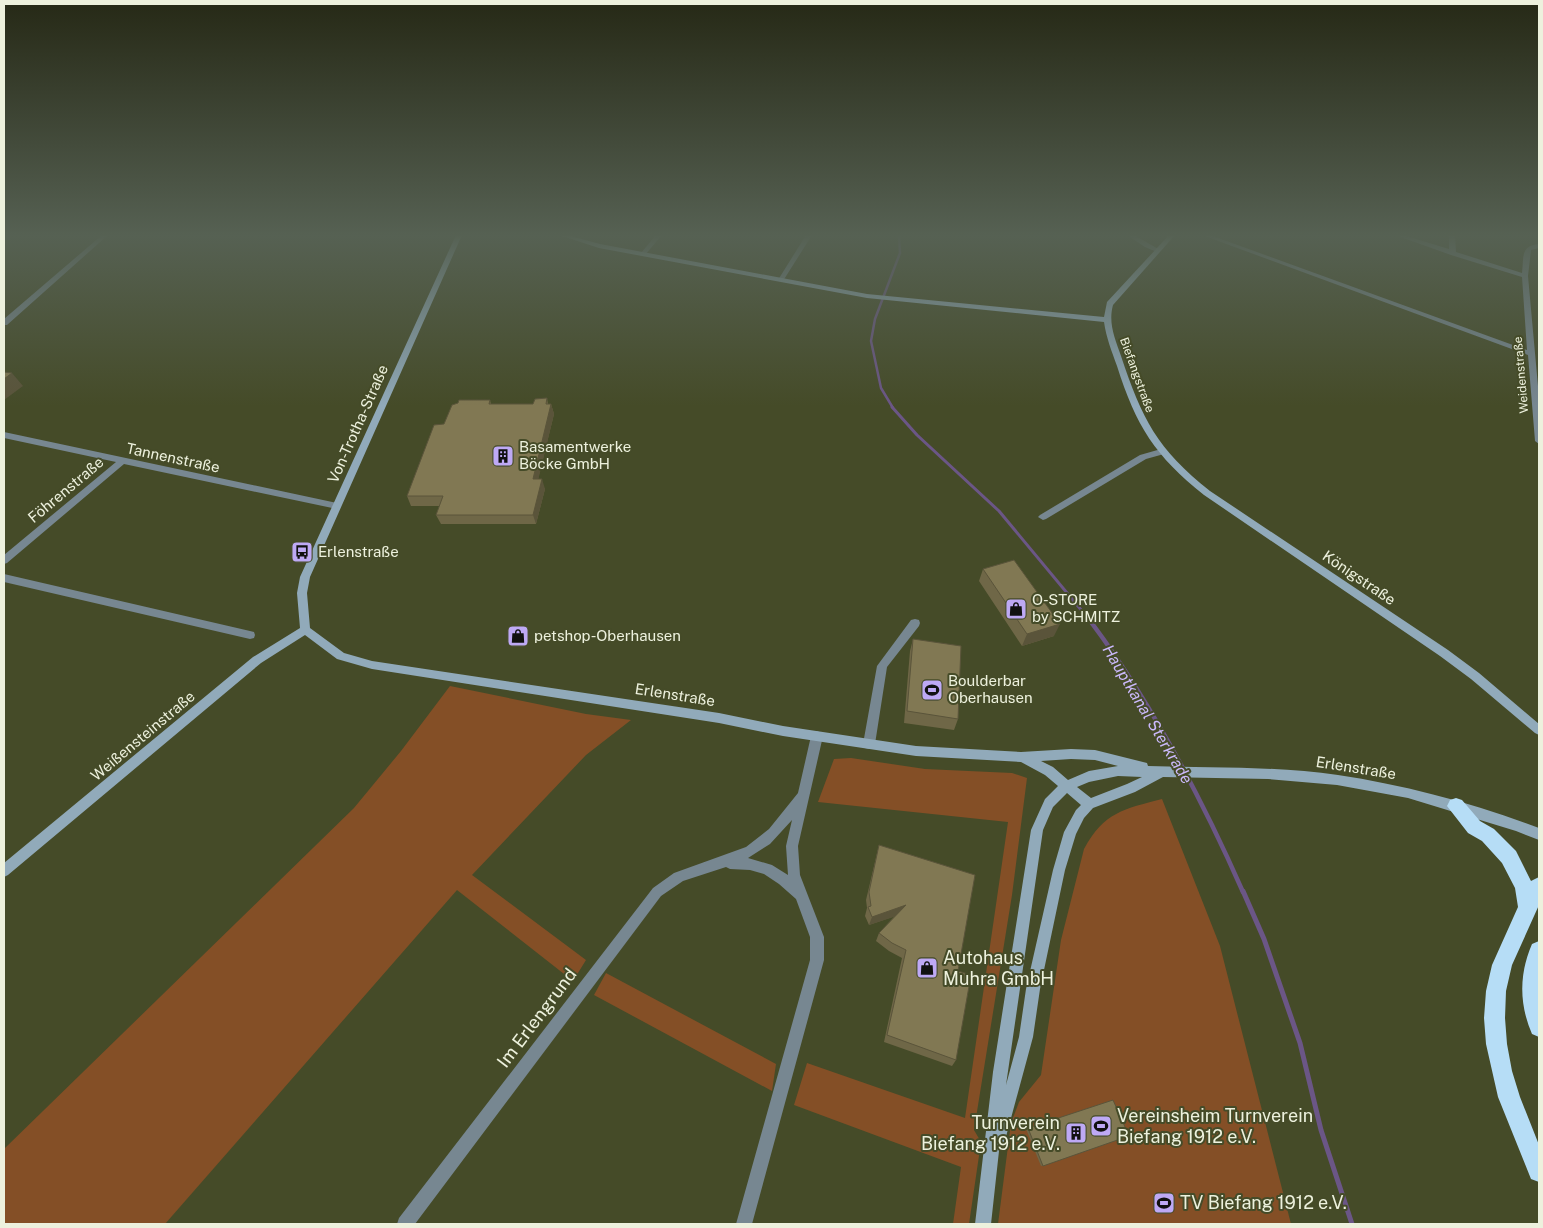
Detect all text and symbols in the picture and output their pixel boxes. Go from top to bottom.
street label: Biefangstraße [1117,336,1157,415]
street label: Weidenstraße [1511,336,1531,414]
street label: Von-Trotha-Straße [324,362,391,485]
place label: Basamentwerke Böcke GmbH [519,438,631,472]
street label: Tannenstraße [125,439,221,476]
building icon: Basamentwerke Böcke GmbH [491,444,515,468]
street label: Föhrenstraße [25,453,107,526]
bus stop icon: Erlenstraße [290,540,314,564]
place label: Erlenstraße [318,543,399,560]
street label: Königstraße [1320,547,1399,608]
place label: O-STORE by SCHMITZ [1032,591,1120,625]
shop icon: O-STORE by SCHMITZ [1004,597,1028,621]
shop icon: petshop-Oberhausen [506,624,530,648]
place label: petshop-Oberhausen [534,627,681,644]
water label: Hauptkanal Sterkrade [1099,641,1197,787]
place label: Boulderbar Oberhausen [948,672,1033,706]
sports icon: Boulderbar Oberhausen [920,678,944,702]
street label: Erlenstraße [634,680,716,709]
street label: Weißensteinstraße [87,687,198,784]
street label: Erlenstraße [1315,753,1397,782]
place label: Autohaus Muhra GmbH [943,947,1054,989]
shop icon: Autohaus Muhra GmbH [915,956,939,980]
street label: Im Erlengrund [493,964,581,1071]
place label: Vereinsheim Turnverein Biefang 1912 e.V. [1117,1105,1313,1147]
place label: Turnverein Biefang 1912 e.V. [921,1112,1060,1154]
sports icon: Vereinsheim Turnverein Biefang 1912 e.V. [1089,1114,1113,1138]
building icon: Turnverein Biefang 1912 e.V. [1064,1121,1088,1145]
sports icon: TV Biefang 1912 e.V. [1152,1191,1176,1215]
place label: TV Biefang 1912 e.V. [1180,1192,1347,1213]

